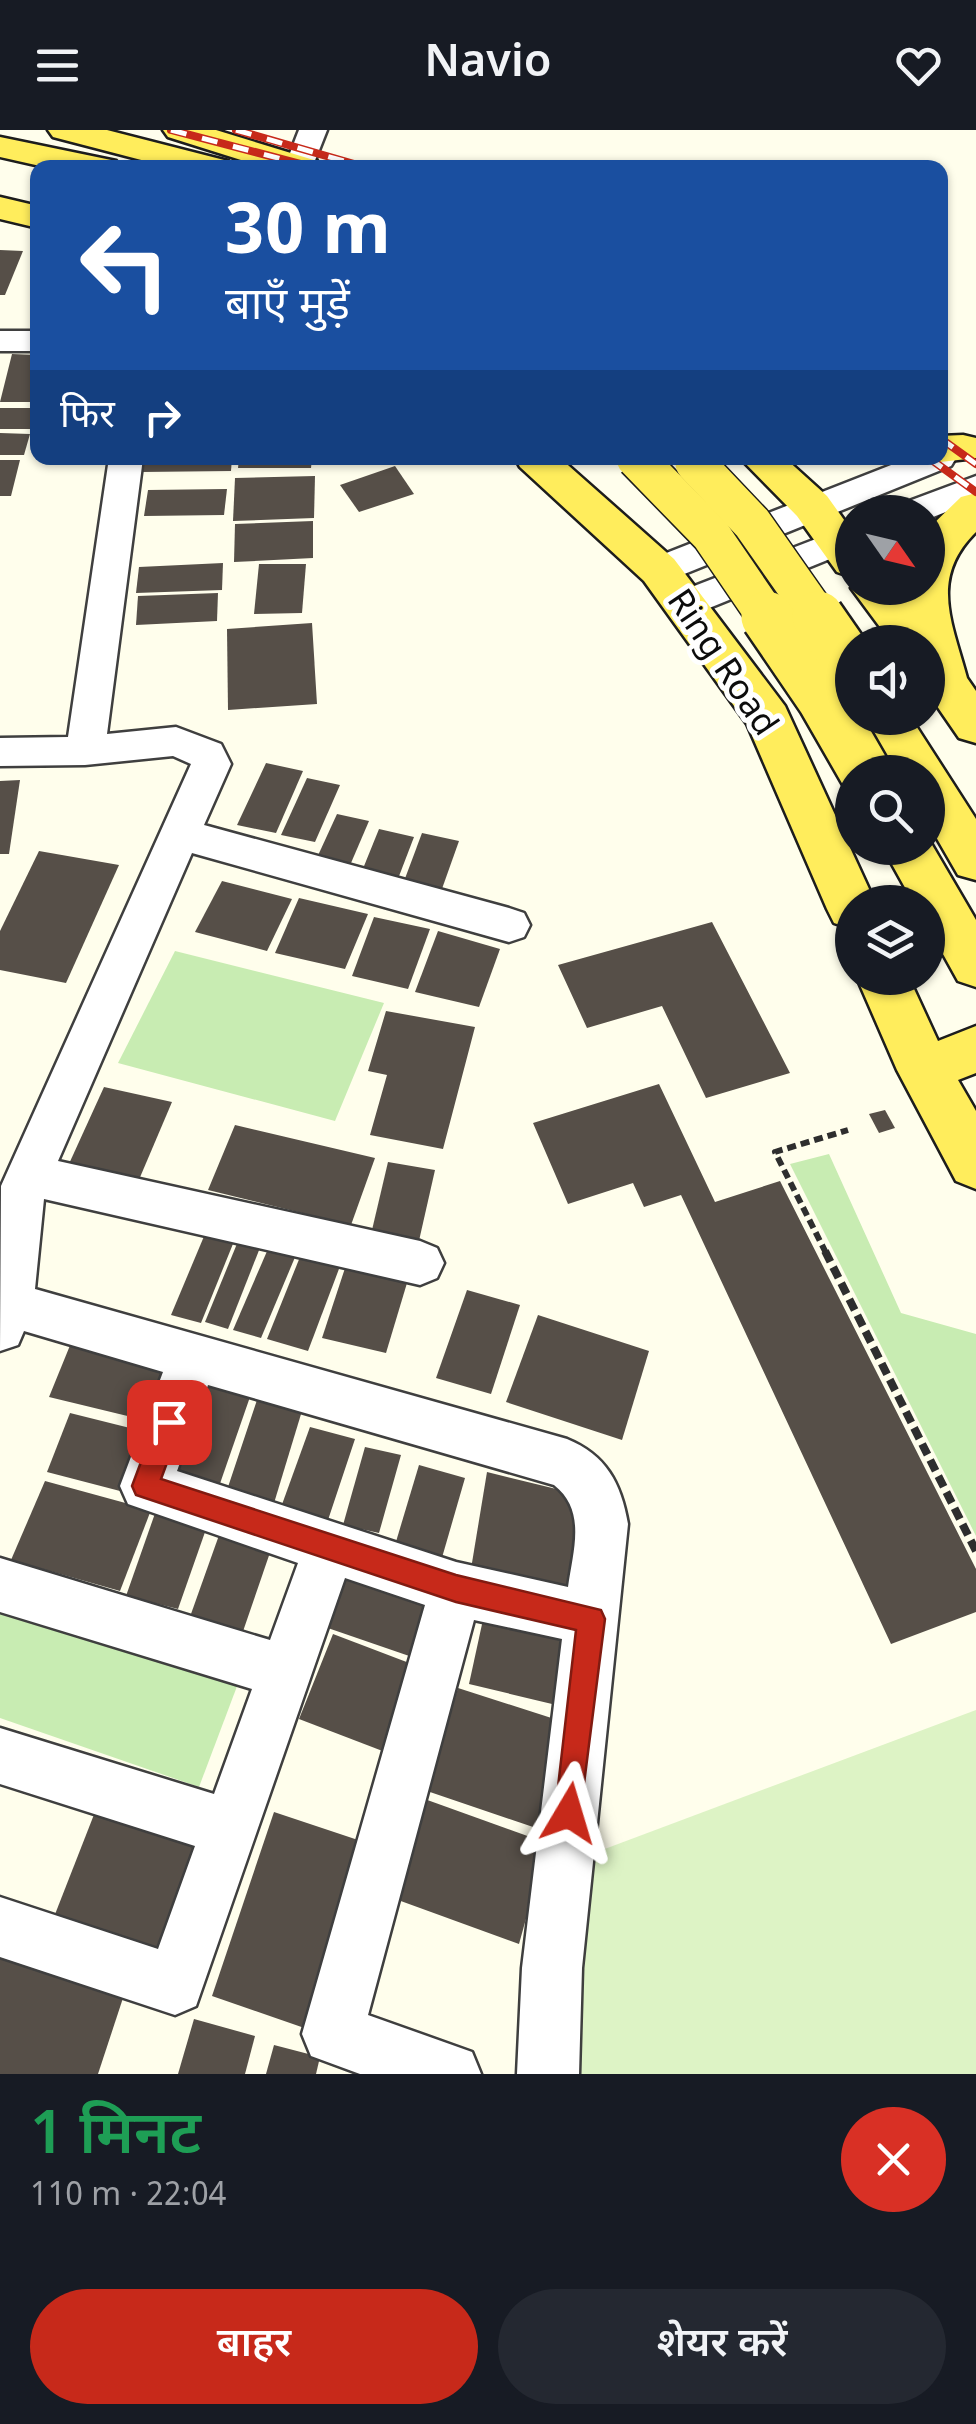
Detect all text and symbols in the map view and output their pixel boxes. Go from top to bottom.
text: Navio [425,36,551,94]
icon: menu [30,38,85,93]
icon: heart [891,38,946,93]
text: 30 m [225,190,391,282]
icon: left [60,200,190,330]
text: बाएँ मुड़ें [225,279,350,337]
icon: right [135,390,190,445]
text: फिर [60,393,115,443]
north arrow [835,495,945,605]
map controls [835,495,945,995]
street label: Ring Road [655,582,785,746]
button: sound [835,625,945,735]
button: search [835,755,945,865]
button: layers [835,885,945,995]
pin [127,1380,212,1465]
icon: arrive [142,1395,197,1450]
position arrow [517,1761,621,1865]
text: 1 मिनट [30,2099,201,2177]
button: close [841,2107,946,2212]
text: 110 m · 22:04 [30,2176,226,2218]
button: बाहर [30,2289,478,2404]
button: शेयर करें [498,2289,946,2404]

